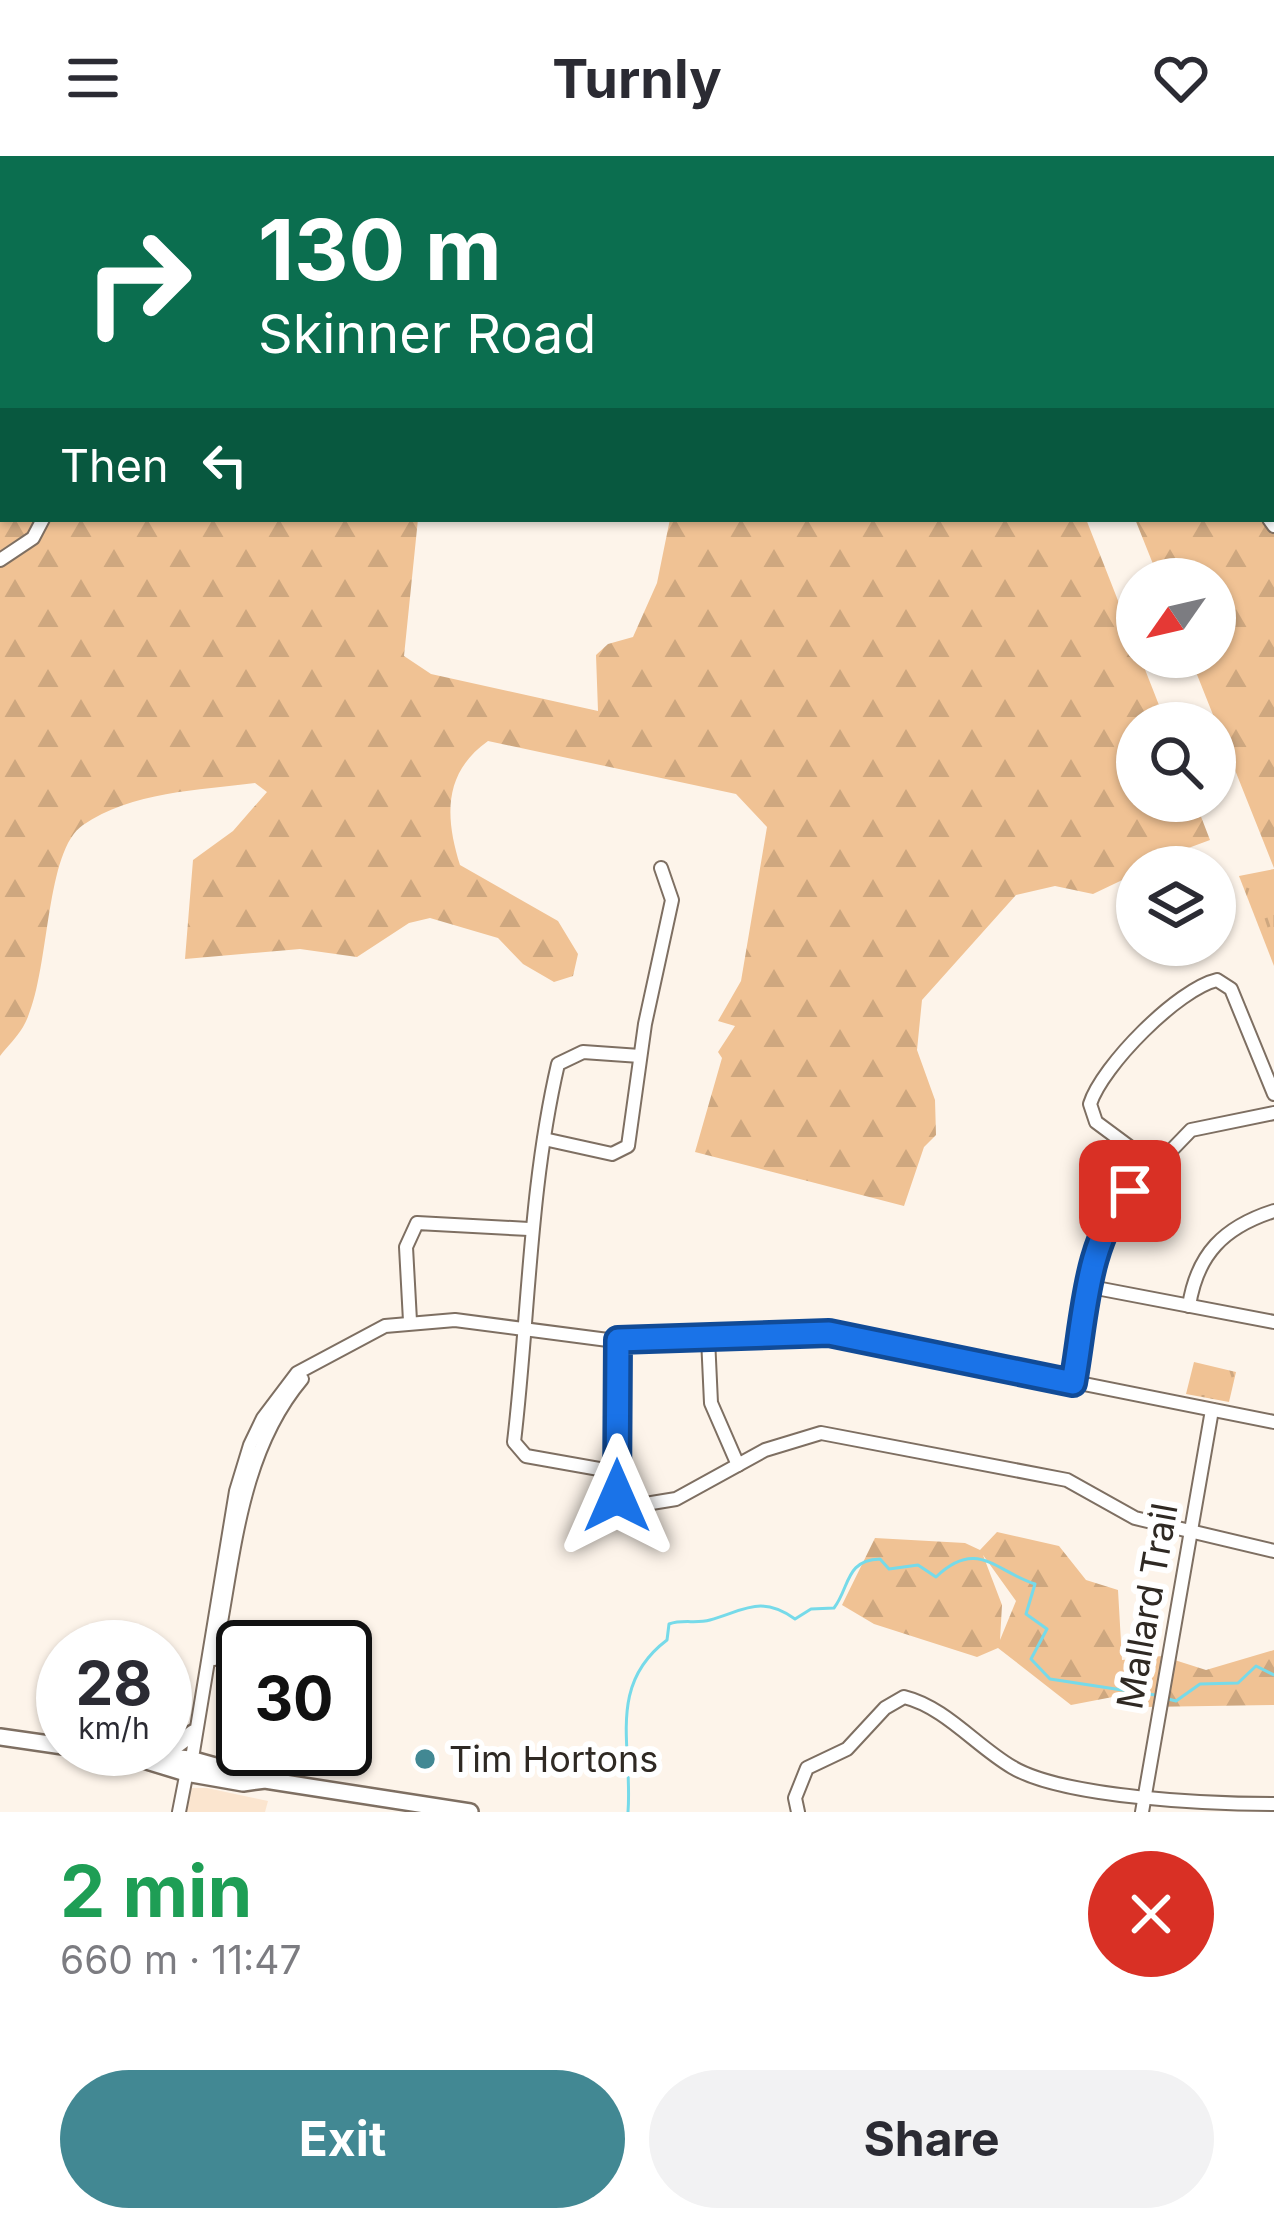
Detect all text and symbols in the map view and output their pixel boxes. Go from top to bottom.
icon: menu [60,45,126,111]
icon: heart [1148,45,1214,111]
text: Turnly [552,46,722,111]
text: 130 m [258,199,502,300]
icon: right [60,204,216,360]
text: Skinner Road [258,301,596,366]
icon: left [192,432,258,498]
text: Then [60,438,168,493]
north arrow [1116,558,1236,678]
map controls [1116,558,1236,966]
button: search [1116,702,1236,822]
button: layers [1116,846,1236,966]
pin [1079,1140,1181,1242]
icon: arrive [1097,1158,1163,1224]
position arrow [554,1433,680,1559]
street label: Mallard Trail [1107,1500,1187,1712]
speed limit sign: 30 [216,1620,372,1776]
text: 28 [76,1647,152,1719]
text: km/h [78,1710,150,1746]
place label: Tim Hortons [449,1737,658,1781]
marker: Tim Hortons [412,1746,438,1772]
text: 2 min [60,1847,252,1934]
button: close [1088,1851,1214,1977]
text: 660 m · 11:47 [60,1936,302,1983]
button: Exit [60,2070,625,2208]
button: Share [649,2070,1214,2208]

